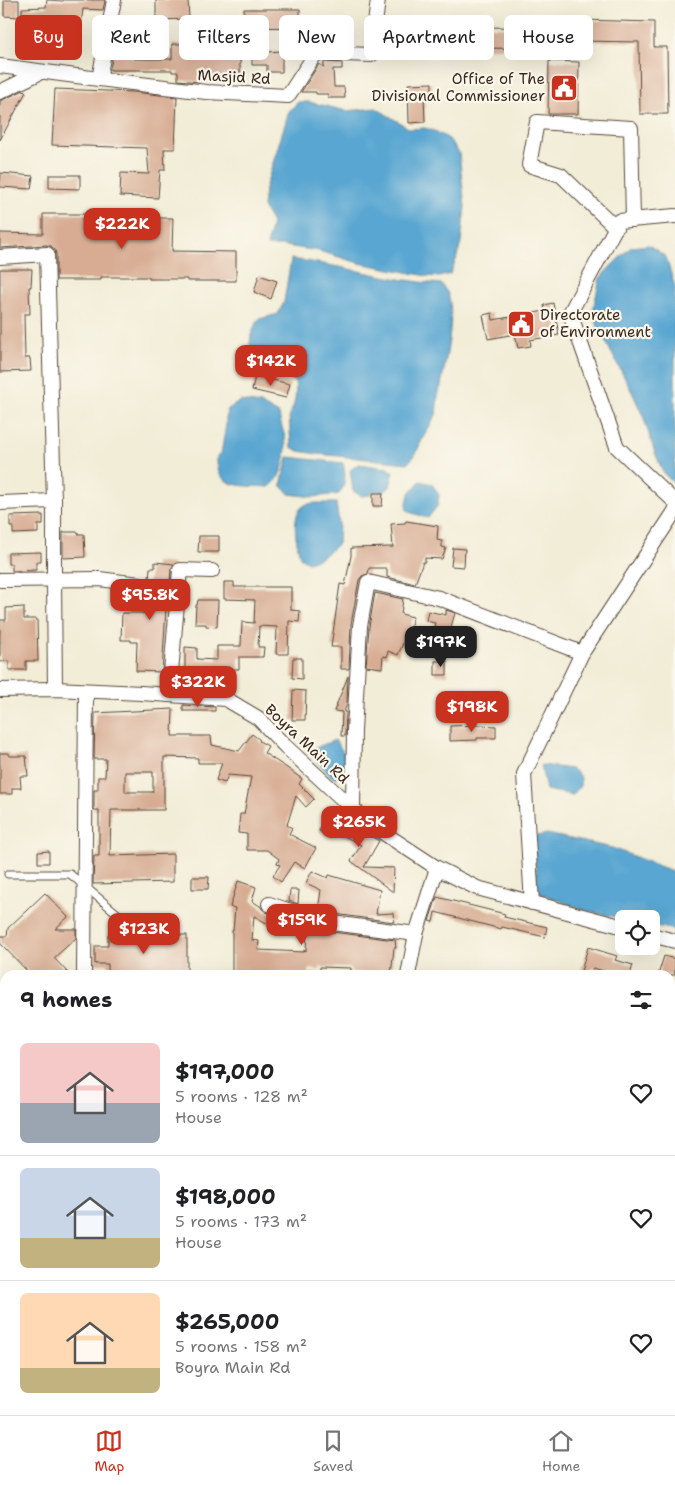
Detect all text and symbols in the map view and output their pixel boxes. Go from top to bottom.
chip: Buy [15,15,82,60]
chip: Rent [92,15,169,60]
chip: Filters [179,15,269,60]
chip: New [279,15,354,60]
chip: Apartment [364,15,494,60]
chip: House [504,15,593,60]
street label: Masjid Rd [197,65,271,89]
place label: Office of The Divisional Commissioner [371,69,545,106]
public building icon: Office of The Divisional Commissioner [549,73,579,103]
pin: $222K [87,208,157,250]
text: $222K [95,213,149,234]
place label: Directorate of Environment [540,305,651,342]
public building icon: Directorate of Environment [506,309,536,339]
pin: $142K [236,344,306,387]
text: $142K [246,350,296,371]
pin: $95.8K [109,578,191,621]
text: $95.8K [121,584,179,605]
pin: $197K [406,626,476,668]
text: $197K [416,631,466,652]
pin: $322K [163,666,233,708]
text: $322K [171,671,225,692]
pin: $198K [437,690,507,733]
text: $198K [447,696,497,717]
street label: Boyra Main Rd [261,700,354,789]
pin: $265K [324,806,394,848]
text: $265K [332,811,386,832]
pin: $159K [267,904,337,946]
text: $159K [277,909,327,930]
map controls [615,910,660,955]
button: locate [615,910,660,955]
pin: $123K [109,912,179,955]
text: $123K [119,918,169,939]
text: 9 homes [20,986,112,1014]
icon: filters [627,986,655,1014]
text: $197,000 [175,1058,274,1086]
icon: home [60,1063,120,1123]
icon: heart [627,1079,655,1107]
text: 5 rooms · 128 m² [175,1086,308,1107]
text: House [175,1107,222,1128]
text: $198,000 [175,1183,276,1211]
icon: home [60,1188,120,1248]
icon: heart [627,1204,655,1232]
text: 5 rooms · 173 m² [175,1211,307,1232]
text: House [175,1232,222,1253]
text: $265,000 [175,1308,279,1336]
icon: home [60,1313,120,1373]
icon: heart [627,1329,655,1357]
text: 5 rooms · 158 m² [175,1336,307,1357]
text: Boyra Main Rd [175,1357,290,1378]
tab: Map [94,1427,124,1475]
tab: Saved [313,1427,353,1475]
tab: Home [542,1427,581,1475]

